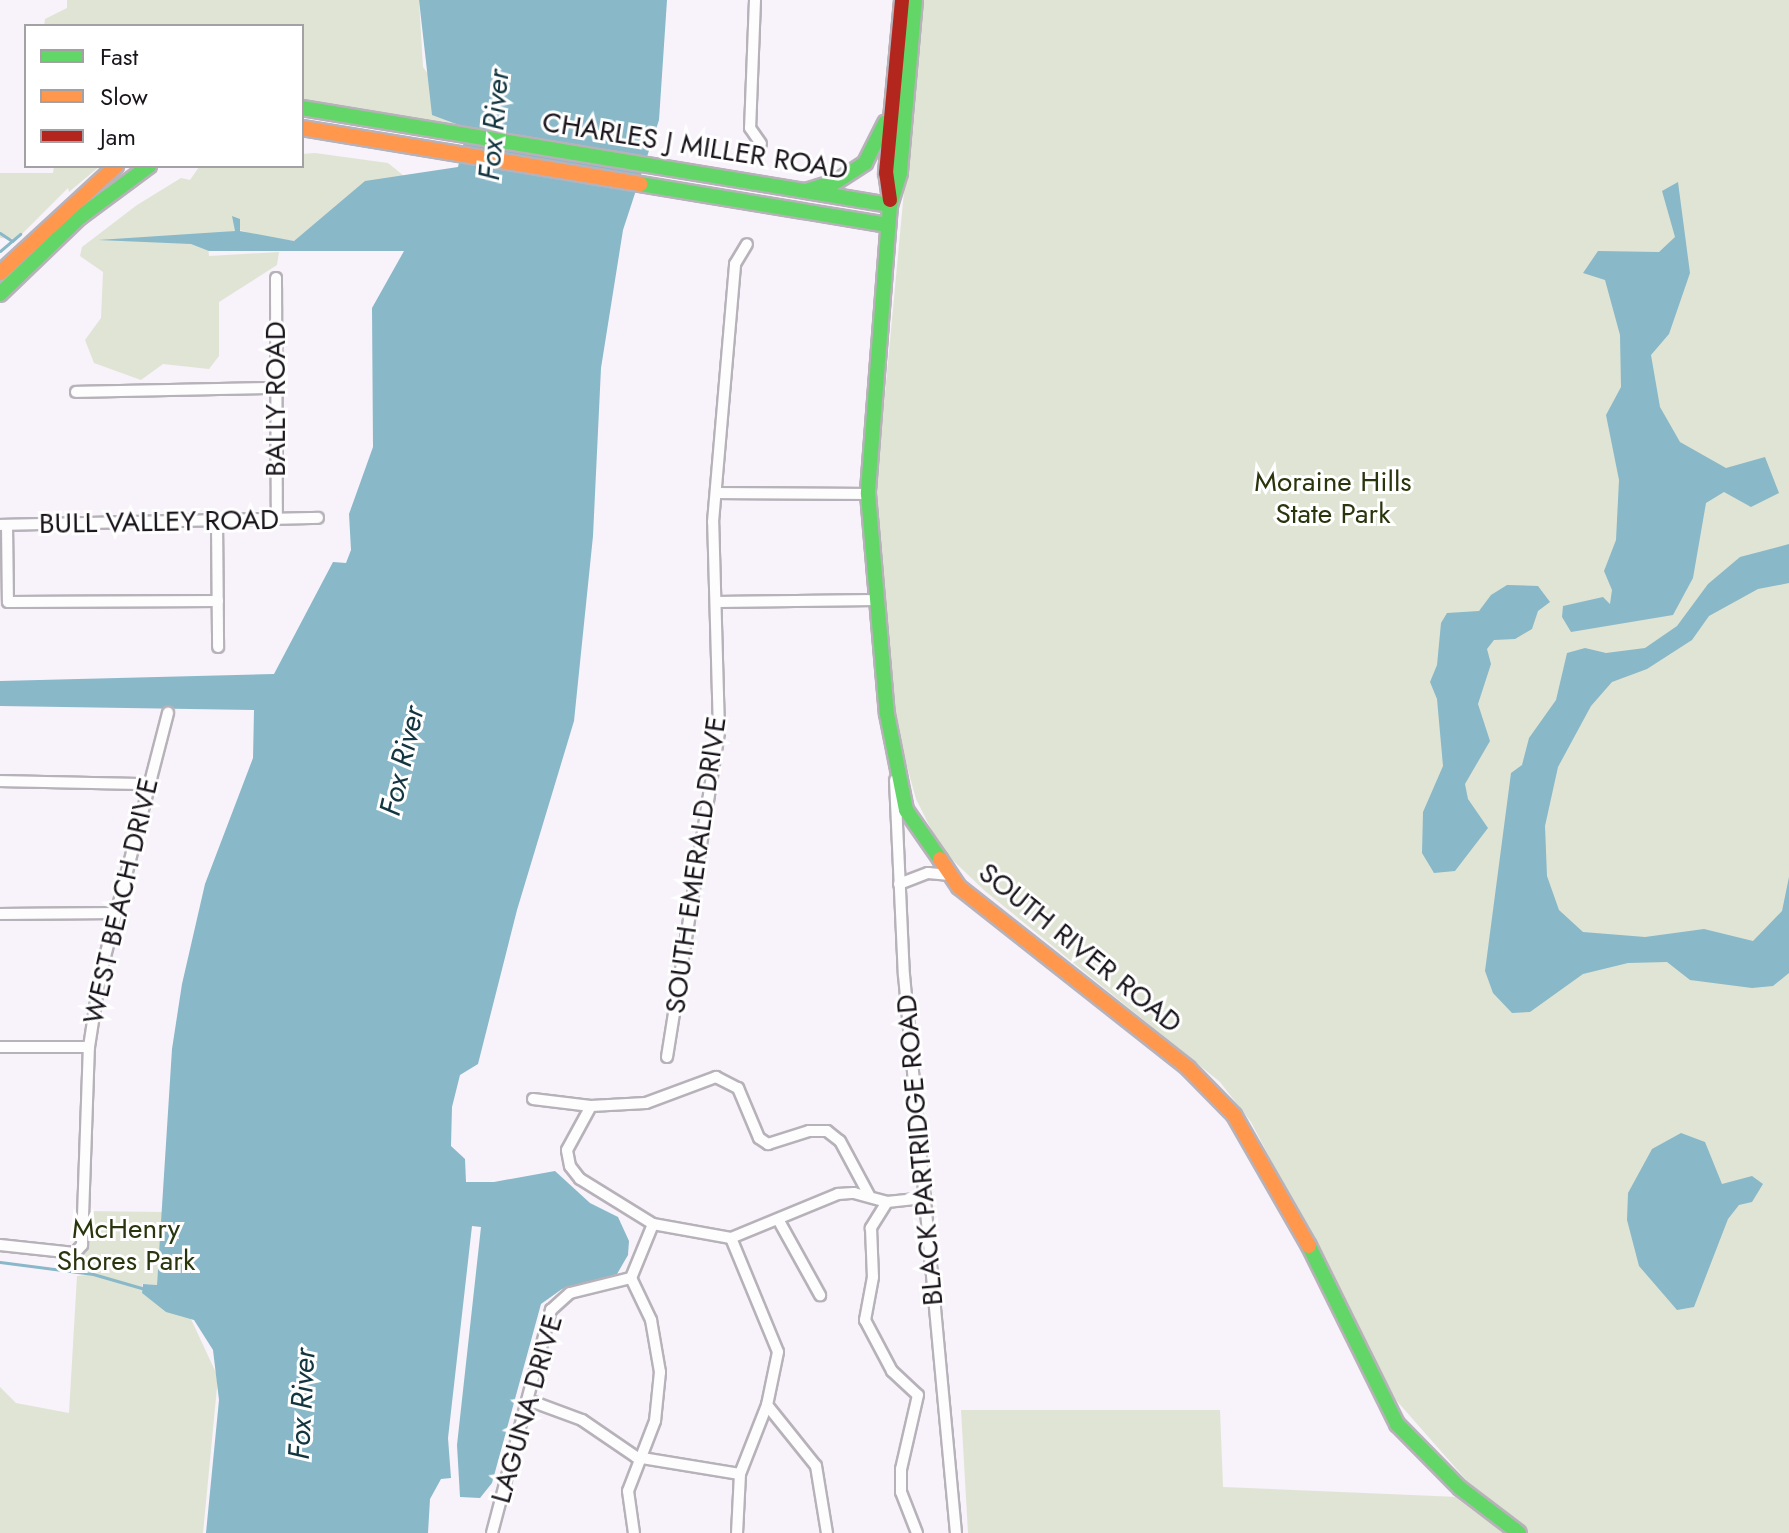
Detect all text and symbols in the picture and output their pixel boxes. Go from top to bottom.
legend [24,24,304,168]
text: Fast [100,39,138,74]
water label: Fox River [471,68,517,182]
text: Slow [100,79,148,114]
street label: CHARLES J MILLER ROAD [540,105,850,187]
text: Jam [100,119,136,154]
street label: BALLY ROAD [259,321,293,477]
park label: Moraine Hills State Park [1254,465,1412,531]
street label: BULL VALLEY ROAD [39,503,279,541]
water label: Fox River [372,703,432,819]
street label: SOUTH EMERALD DRIVE [659,714,733,1016]
street label: WEST BEACH DRIVE [76,775,166,1027]
street label: SOUTH RIVER ROAD [972,856,1188,1040]
street label: BLACK PARTRIDGE ROAD [890,993,950,1307]
park label: McHenry Shores Park [57,1212,195,1278]
street label: LAGUNA DRIVE [484,1311,570,1507]
water label: Fox River [281,1347,323,1461]

